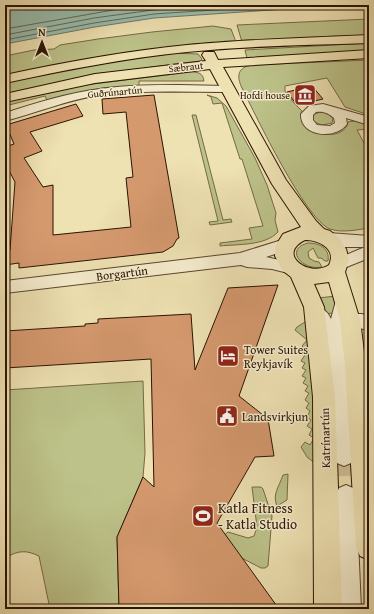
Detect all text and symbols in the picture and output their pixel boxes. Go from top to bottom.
north arrow [22,22,62,62]
text: N [38,24,46,40]
street label: Sæbraut [168,58,205,76]
street label: Guðrúnartún [87,82,143,102]
museum icon: Hofdi house [292,82,318,108]
place label: Hofdi house [240,88,290,103]
street label: Borgartún [95,261,149,285]
place label: Tower Suites Reykjavík [244,341,308,372]
hotel icon: Tower Suites Reykjavík [215,343,241,369]
public building icon: Landsvirkjun [214,403,240,429]
place label: Landsvirkjun [242,408,309,425]
street label: Katrínartún [316,408,334,468]
place label: Katla Fitness - Katla Studio [218,498,297,534]
sports icon: Katla Fitness - Katla Studio [190,503,216,529]

